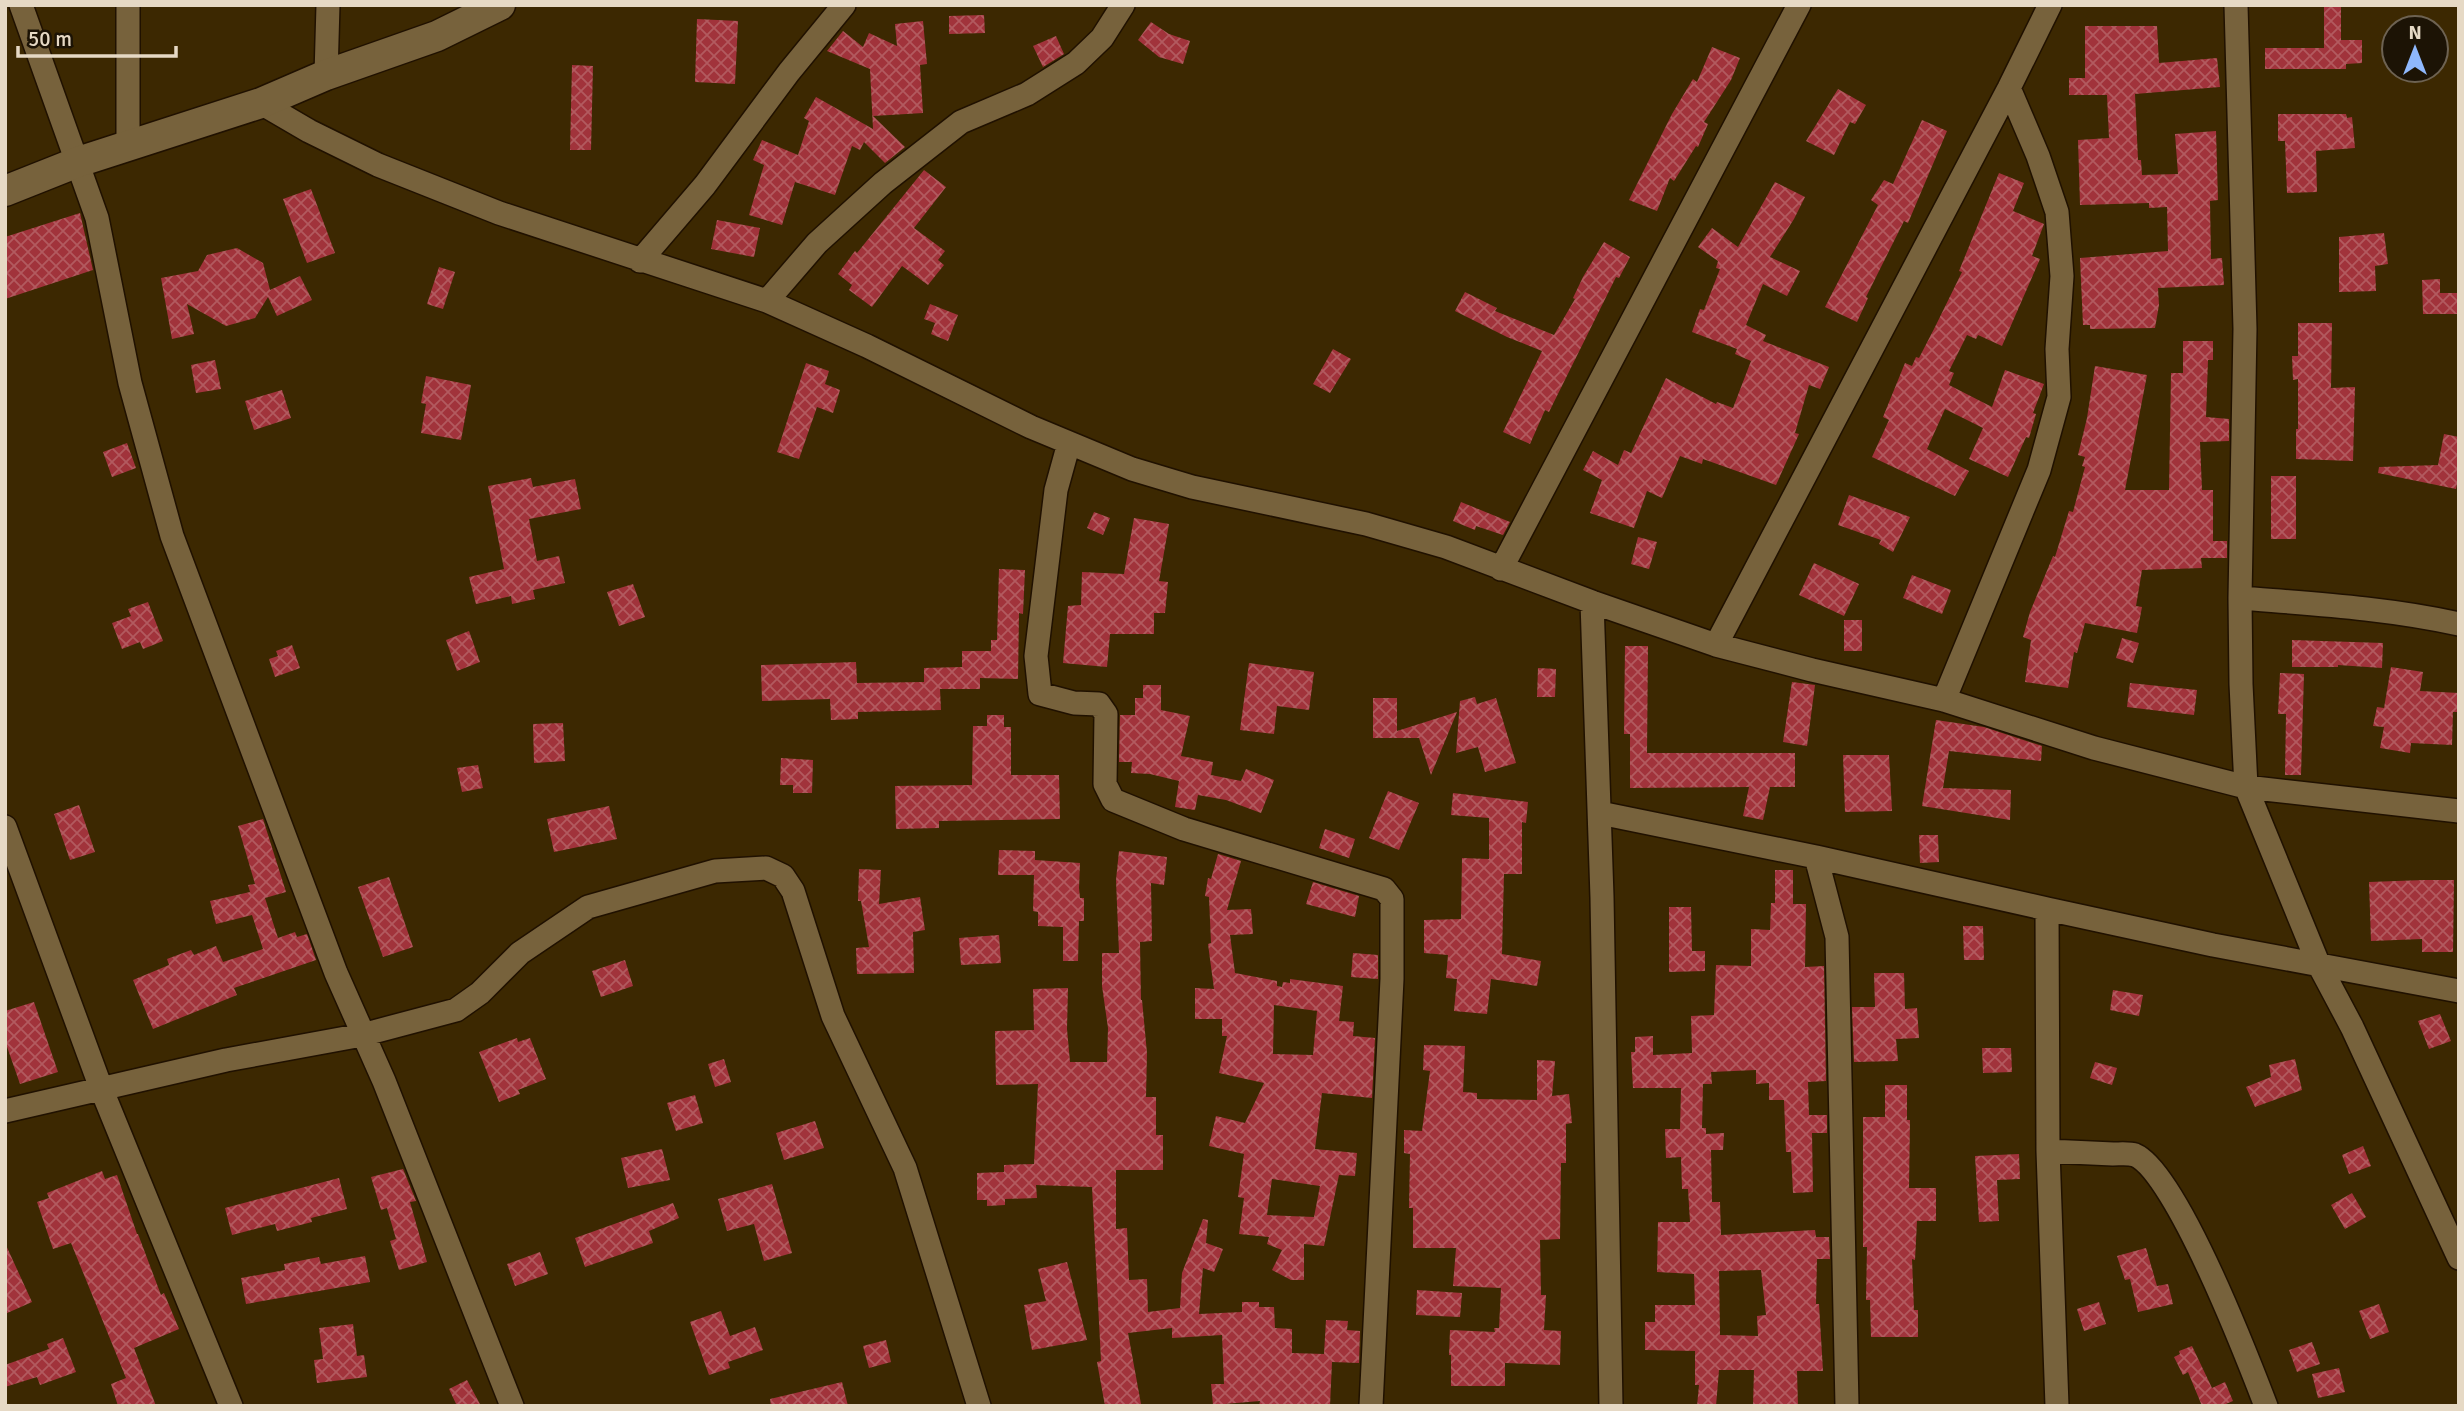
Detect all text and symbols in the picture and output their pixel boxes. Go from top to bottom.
scale bar [18,14,175,58]
north arrow [2380,14,2450,84]
text: N [2408,21,2422,45]
text: 50 m [28,26,72,52]

